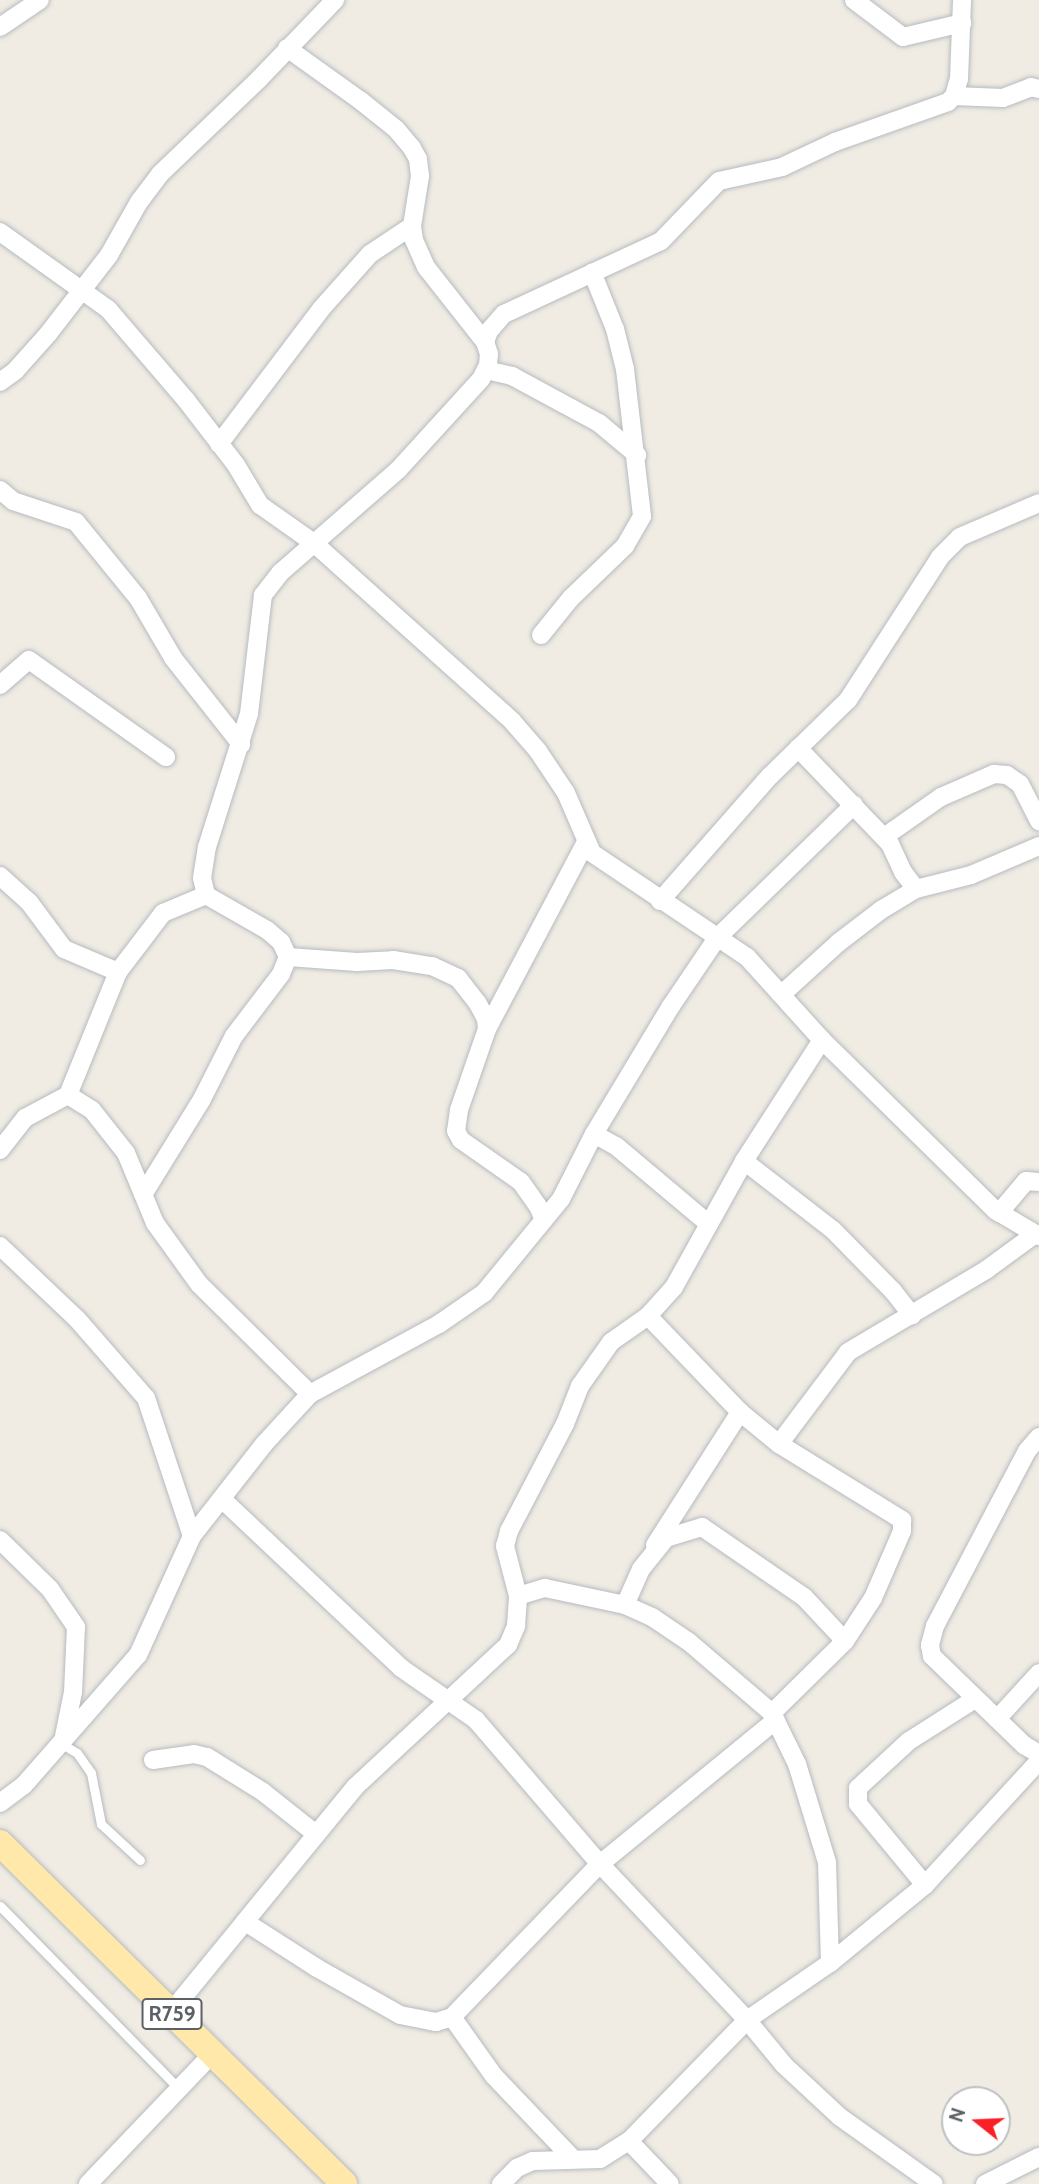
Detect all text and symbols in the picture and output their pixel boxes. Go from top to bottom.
road number: R759 [140,1996,204,2032]
north arrow [941,2086,1011,2156]
text: N [944,2105,970,2125]

